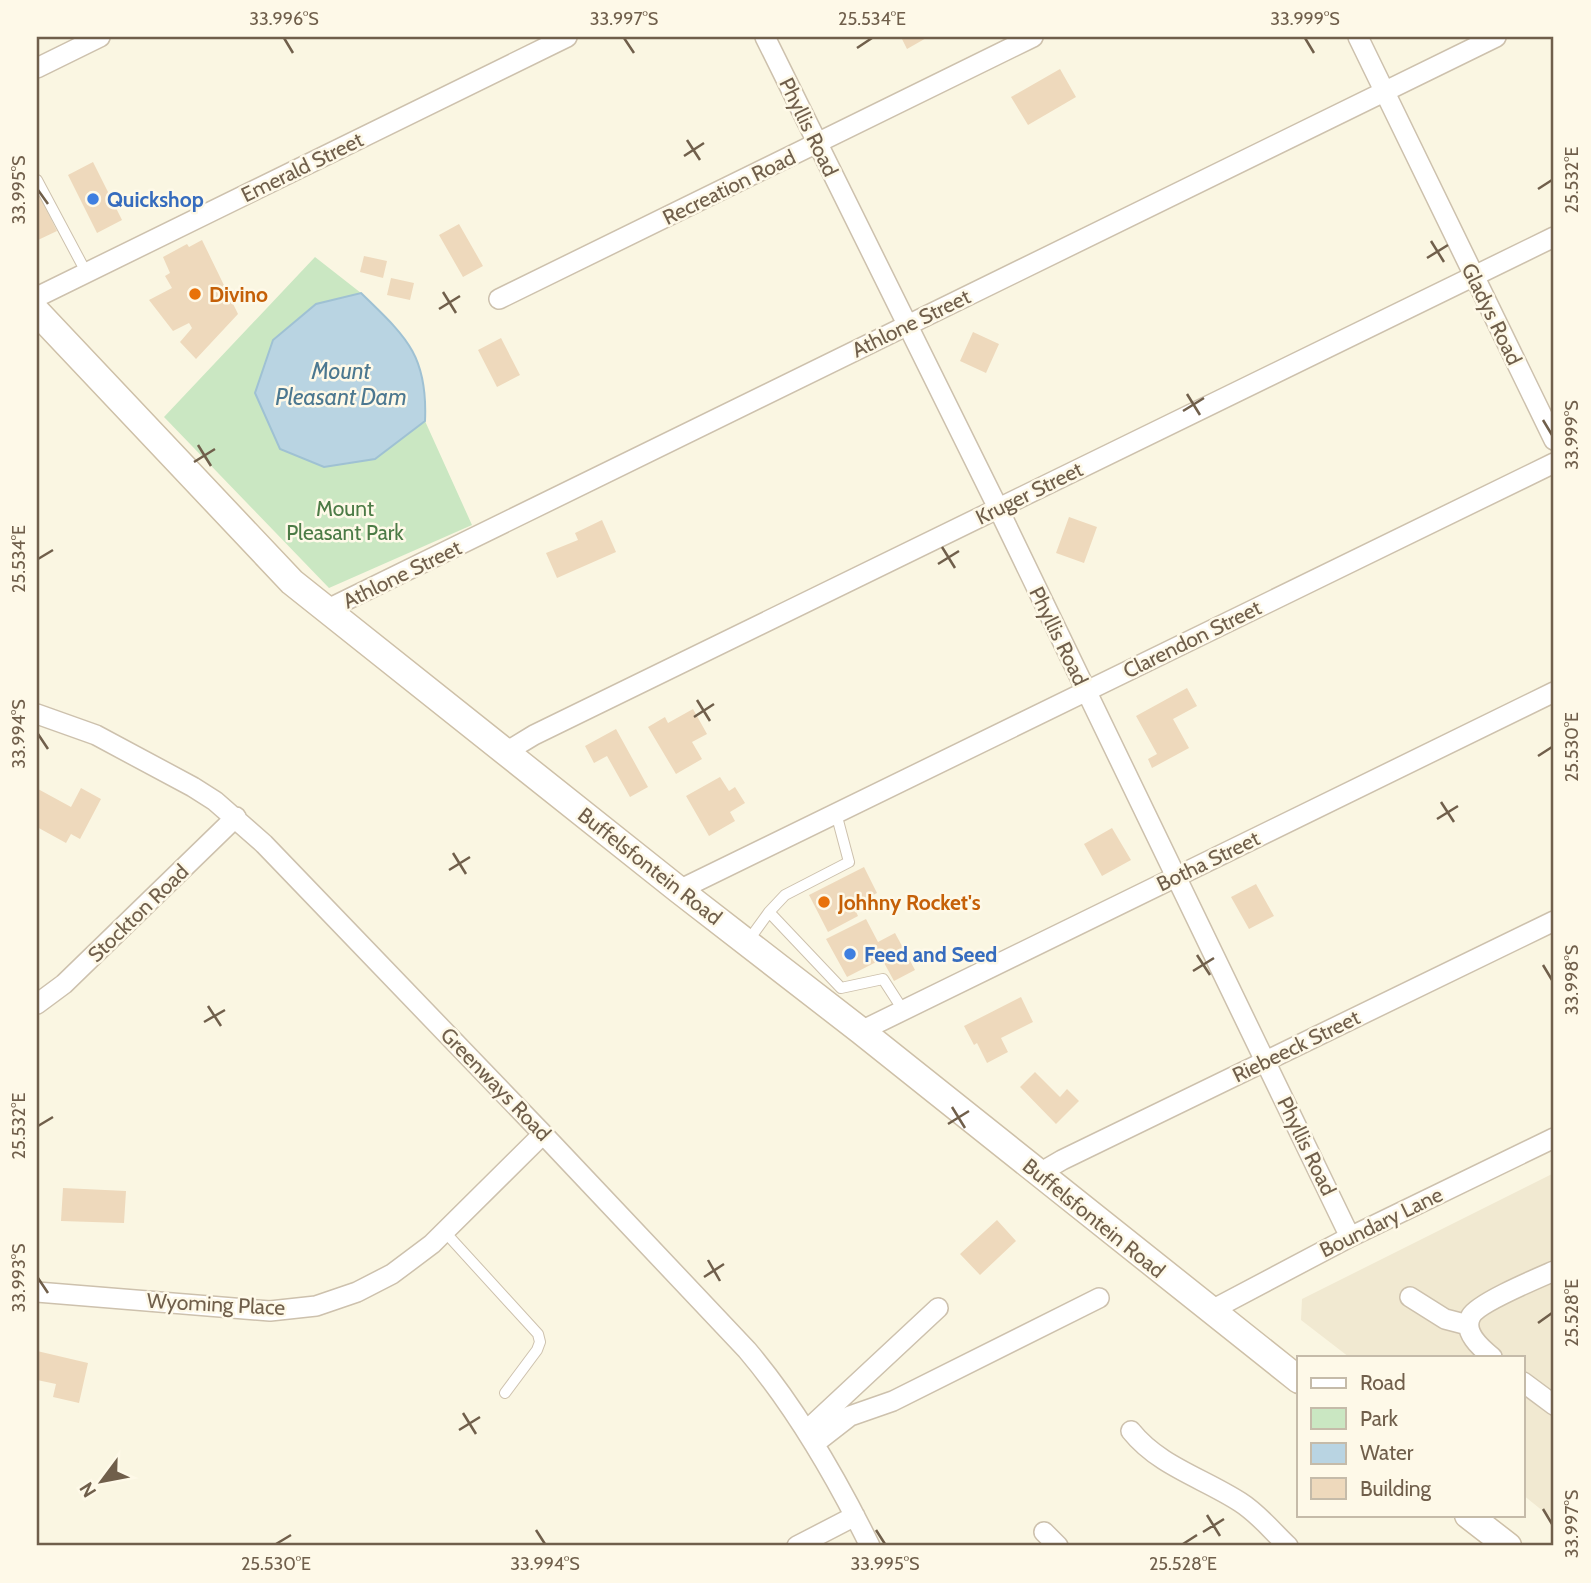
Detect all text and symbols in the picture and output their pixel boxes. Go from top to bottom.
text: 33.996°S [249,8,319,30]
text: 33.997°S [590,8,658,30]
text: 25.534°E [838,8,906,30]
text: 33.999°S [1270,8,1340,30]
street label: Phyllis Road [774,73,844,181]
street label: Emerald Street [237,127,367,207]
street label: Recreation Road [659,144,799,230]
text: 25.532°E [1561,146,1583,214]
text: 33.995°S [8,155,30,225]
place label: Quickshop [107,187,204,212]
marker: Quickshop [85,191,101,207]
street label: Gladys Road [1457,259,1527,369]
place label: Divino [209,282,268,307]
street label: Athlone Street [848,284,974,362]
marker: Divino [187,286,203,302]
water label: Mount Pleasant Dam [275,357,407,411]
text: 33.999°S [1561,400,1583,470]
street label: Kruger Street [971,456,1087,530]
park label: Mount Pleasant Park [286,496,404,545]
text: 25.534°E [8,525,30,593]
street label: Athlone Street [339,535,465,613]
street label: Phyllis Road [1024,582,1094,690]
street label: Clarendon Street [1119,595,1265,683]
text: 33.994°S [8,699,30,769]
text: 25.530°E [1561,712,1583,782]
street label: Buffelsfontein Road [573,802,727,930]
street label: Botha Street [1153,825,1263,897]
street label: Stockton Road [83,859,193,967]
place label: Johhny Rocket's [837,890,981,915]
marker: Johhny Rocket's [816,894,832,910]
place label: Feed and Seed [864,942,997,967]
text: 33.998°S [1561,945,1583,1015]
marker: Feed and Seed [842,946,858,962]
street label: Riebeeck Street [1228,1004,1364,1088]
street label: Greenways Road [436,1022,556,1146]
text: 25.532°E [8,1092,30,1160]
street label: Phyllis Road [1272,1092,1342,1200]
street label: Buffelsfontein Road [1018,1153,1170,1283]
street label: Boundary Lane [1315,1181,1447,1263]
text: 33.993°S [8,1243,30,1313]
text: 25.528°E [1561,1279,1583,1347]
street label: Wyoming Place [146,1288,286,1320]
legend [1297,1356,1524,1516]
text: Road [1360,1370,1406,1395]
text: Park [1360,1406,1398,1431]
text: Water [1360,1440,1414,1465]
north arrow [66,1446,136,1516]
text: Building [1360,1476,1432,1501]
text: N [75,1478,101,1502]
text: 33.997°S [1561,1490,1583,1558]
text: 25.530°E [241,1553,311,1575]
text: 33.994°S [510,1553,580,1575]
text: 33.995°S [850,1553,920,1575]
text: 25.528°E [1149,1553,1217,1575]

